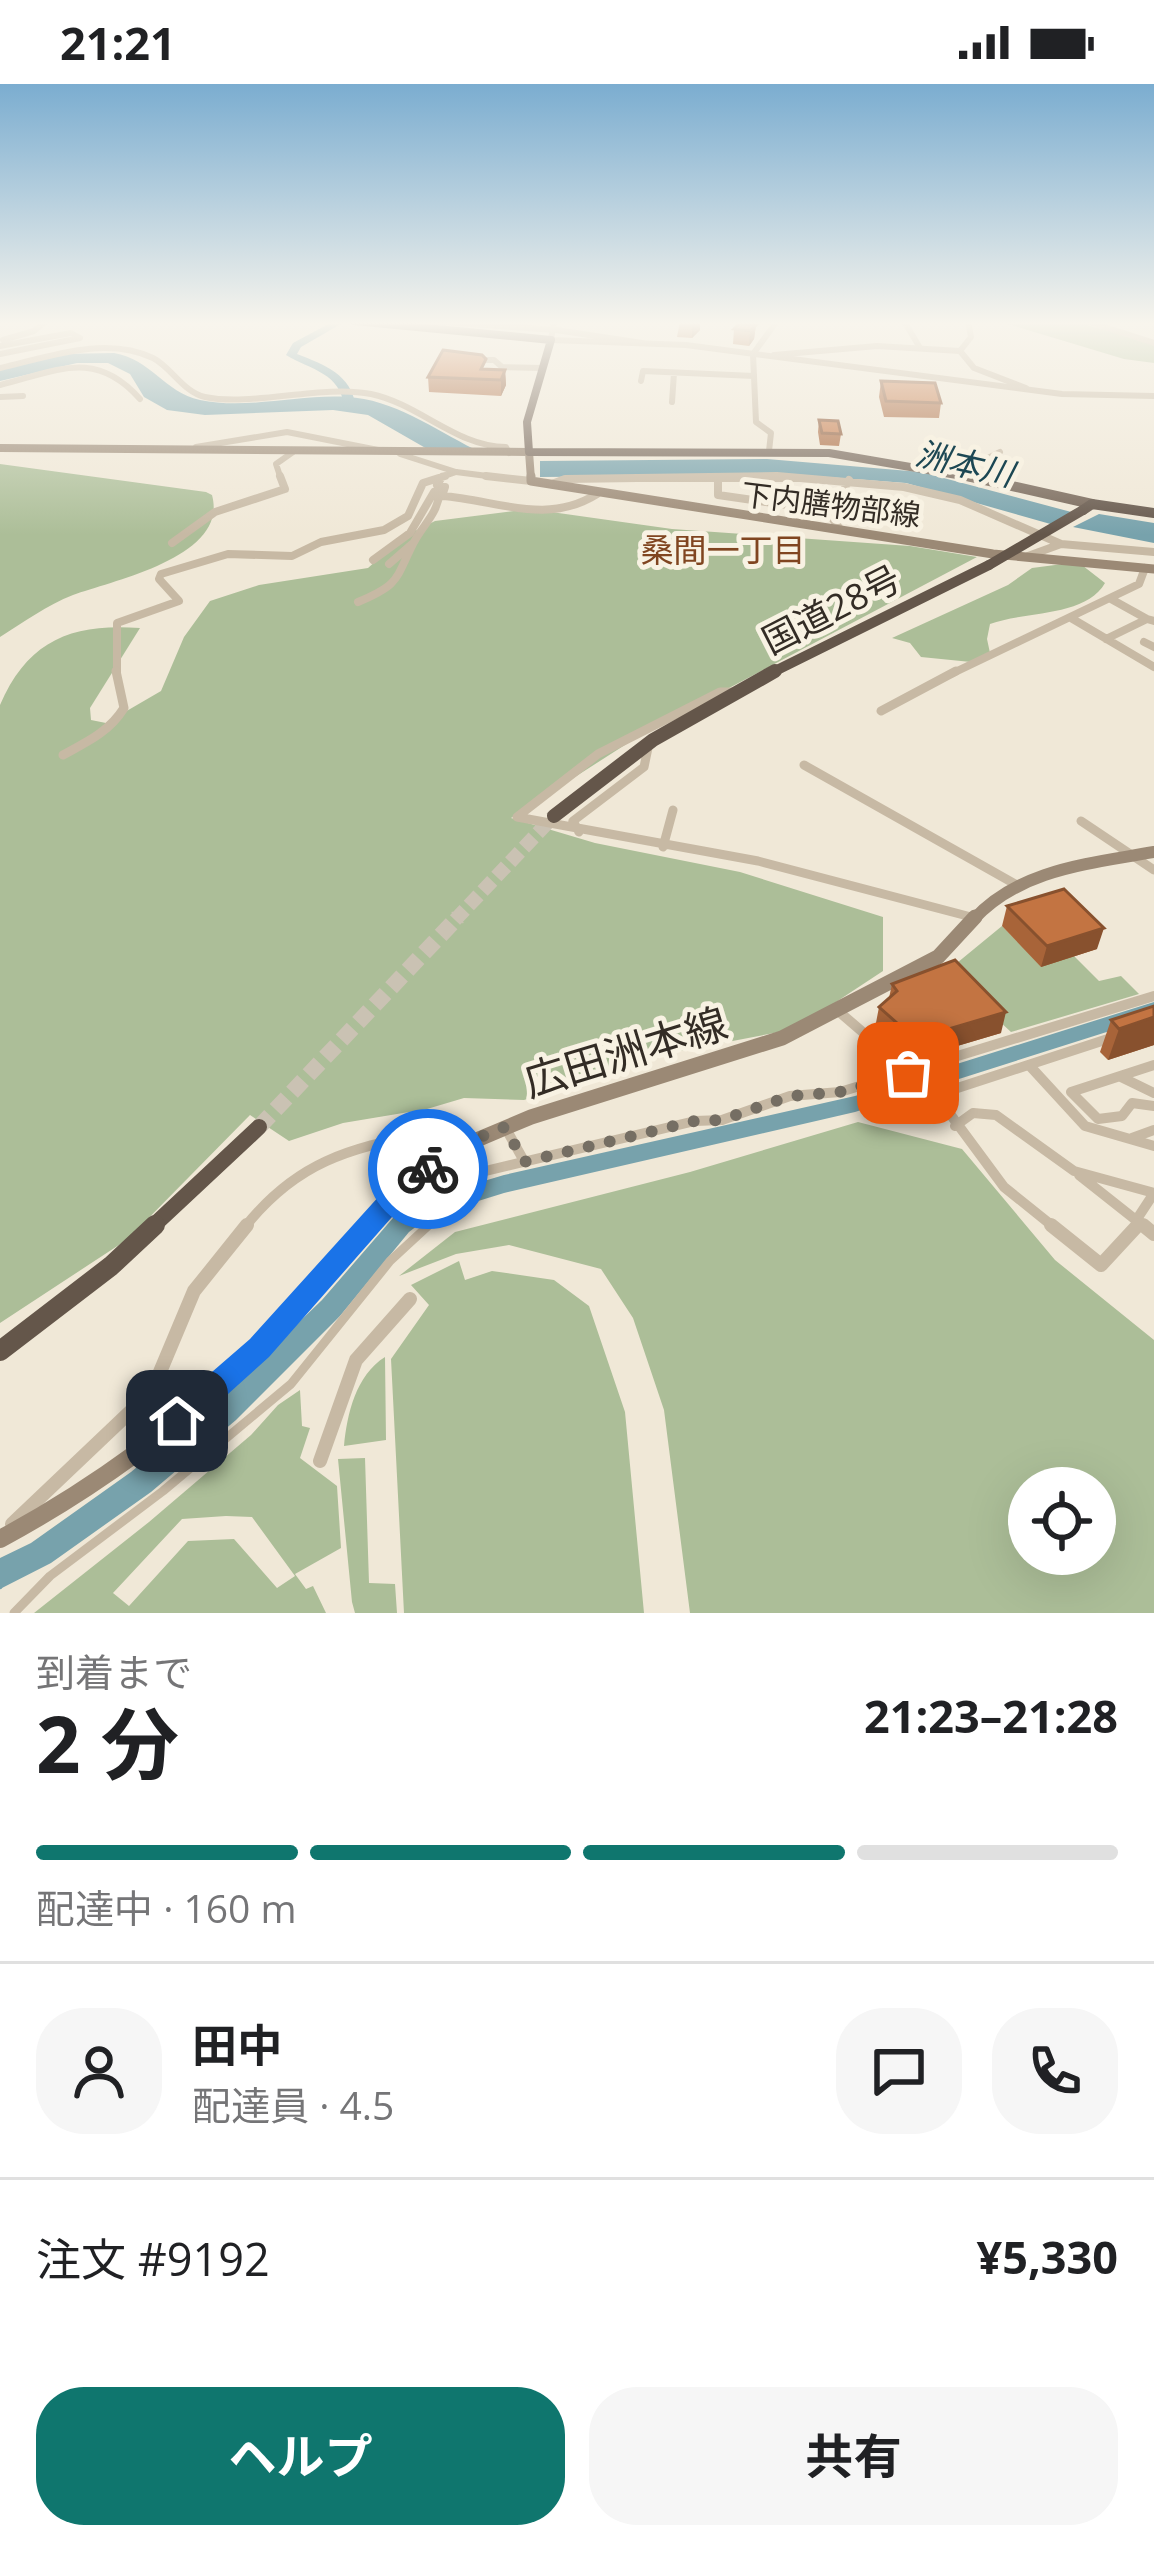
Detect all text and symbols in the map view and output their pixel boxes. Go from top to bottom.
text: 21:21 [60,12,176,73]
water label: 洲本川 [912,430,1021,497]
street label: 下内膳物部線 [739,473,923,535]
district label: 桑間一丁目 [641,527,806,572]
street label: 国道28号 [753,553,909,665]
street label: 広田洲本線 [516,993,734,1109]
pin [857,1022,959,1124]
icon: bag [875,1040,941,1106]
courier [368,1109,488,1229]
icon: bike [395,1136,461,1202]
pin [126,1370,228,1472]
icon: home [144,1388,210,1454]
map controls [1008,1467,1116,1575]
button: locate [1008,1467,1116,1575]
text: 到着まで [36,1645,192,1698]
text: 21:23–21:28 [864,1685,1118,1746]
text: 2 分 [36,1690,179,1796]
text: 配達中 · 160 m [36,1881,297,1934]
button: person [36,2008,162,2134]
button: chat [836,2008,962,2134]
button: phone [992,2008,1118,2134]
text: 田中 [192,2014,282,2075]
text: 配達員 · 4.5 [192,2078,394,2131]
text: ¥5,330 [977,2226,1118,2287]
text: 注文 #9192 [36,2228,270,2289]
button: ヘルプ [36,2387,565,2525]
button: 共有 [589,2387,1118,2525]

